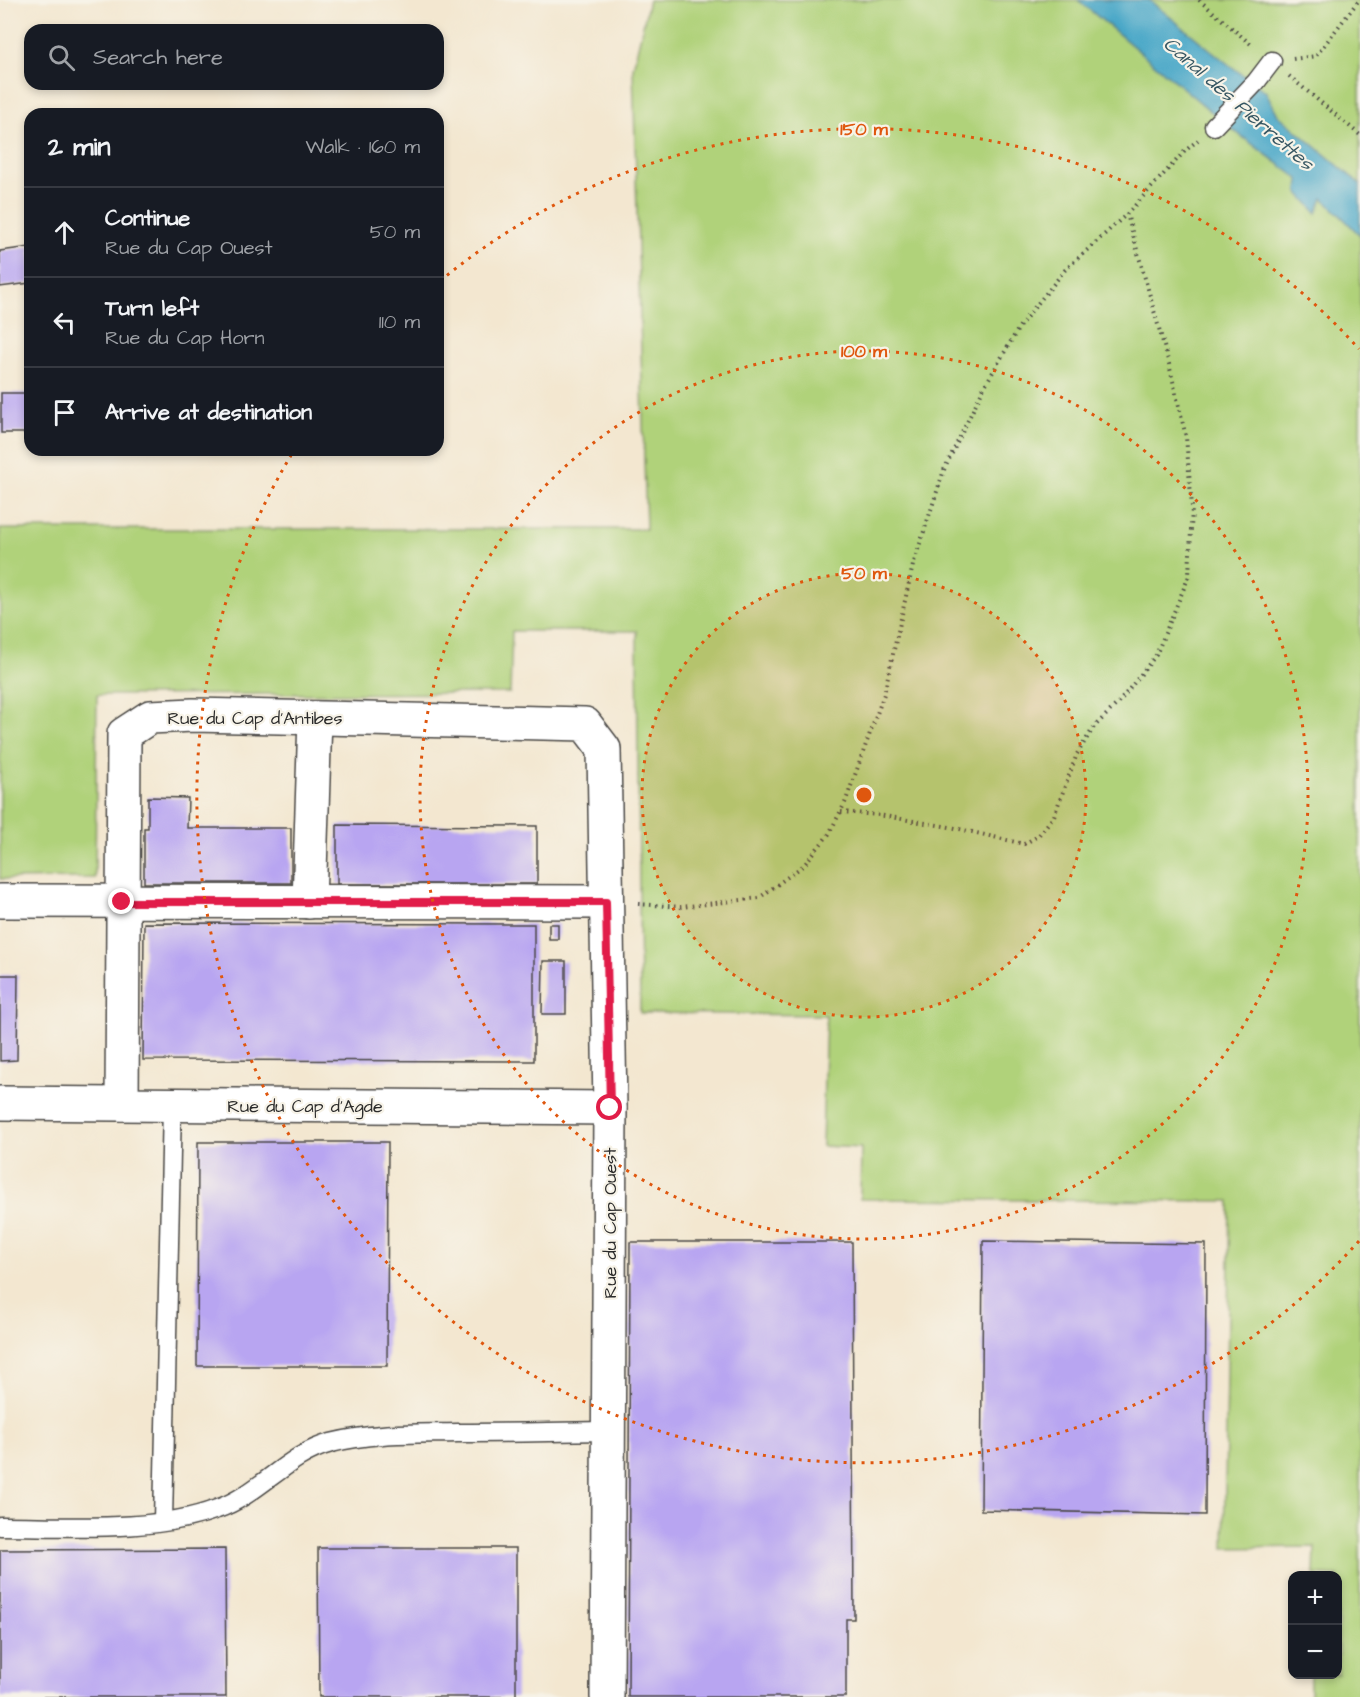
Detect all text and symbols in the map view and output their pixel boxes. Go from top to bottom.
search box [24,24,444,90]
water label: Canal des Pierrettes [1157,30,1320,178]
icon: search [45,41,78,74]
text: Search here [93,42,223,73]
text: 150 m [840,117,889,142]
text: 2 min [48,129,110,165]
text: Walk · 160 m [305,133,420,161]
text: Continue [105,203,190,234]
icon: ahead [48,216,81,249]
text: 50 m [370,218,420,246]
text: Rue du Cap Ouest [105,234,273,262]
text: Turn left [105,293,199,324]
icon: left [48,306,81,339]
text: 110 m [379,308,420,336]
text: Rue du Cap Horn [105,324,265,352]
text: 100 m [841,339,888,364]
icon: arrive [48,396,81,429]
text: Arrive at destination [105,397,312,428]
text: 50 m [841,561,888,586]
street label: Rue du Cap d'Antibes [167,706,343,731]
centre of rings [854,785,874,805]
route end [108,888,134,914]
street label: Rue du Cap d'Agde [227,1094,383,1120]
route start [596,1094,622,1120]
street label: Rue du Cap Ouest [598,1147,623,1298]
map controls [1288,1571,1342,1679]
button: + [1288,1571,1342,1625]
button: − [1288,1625,1342,1679]

